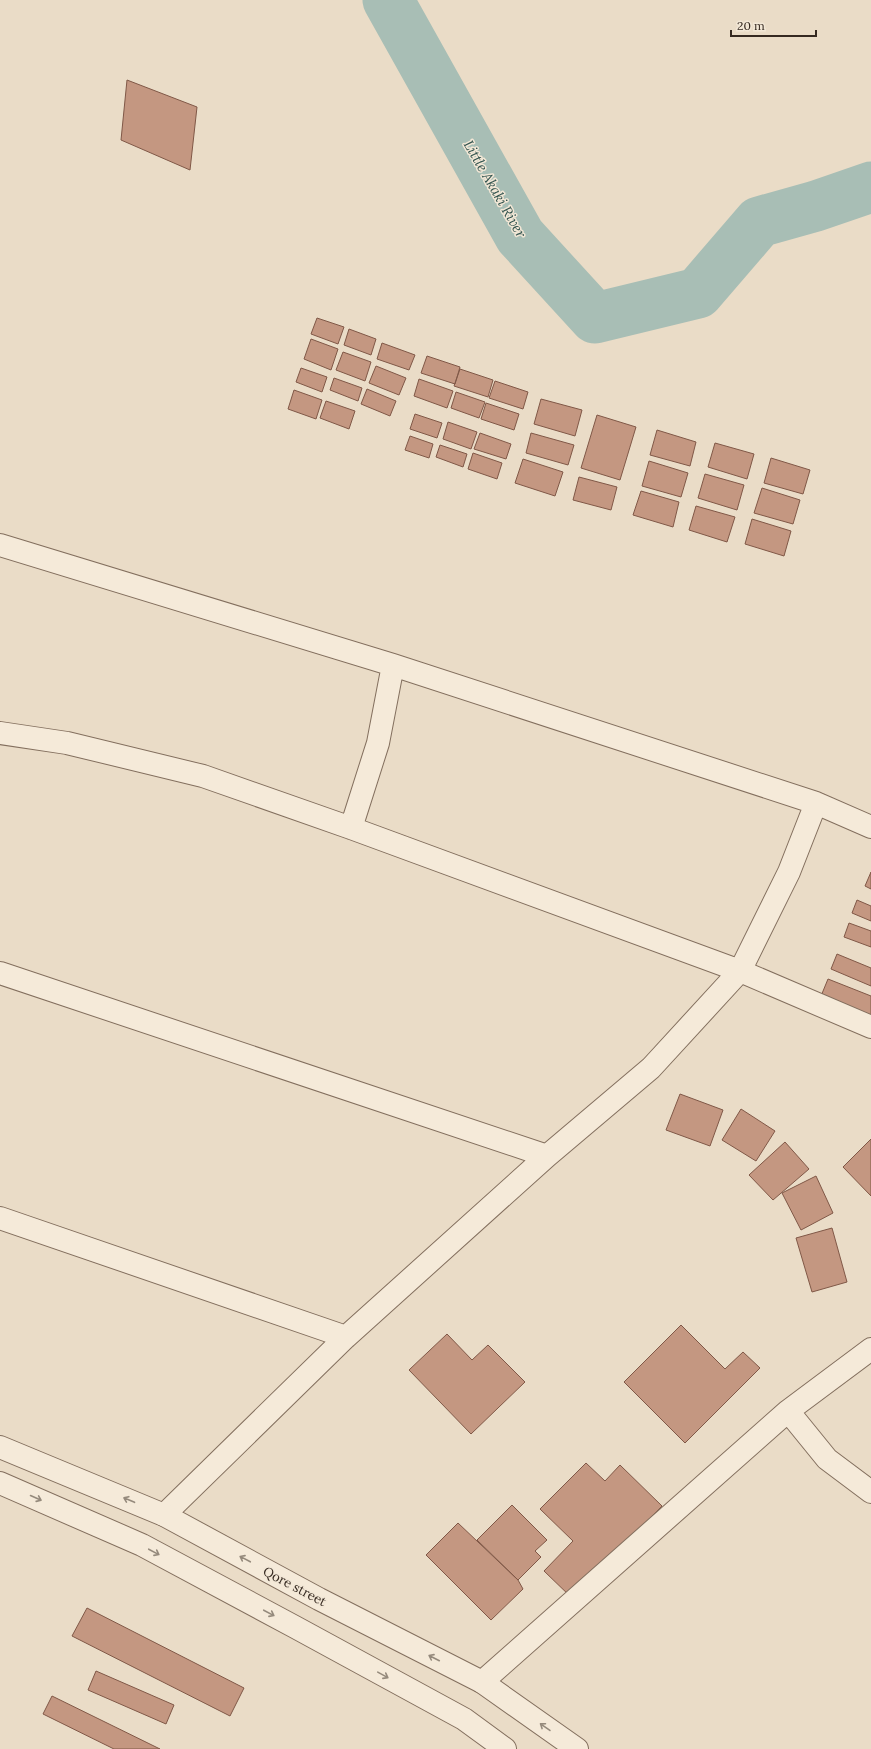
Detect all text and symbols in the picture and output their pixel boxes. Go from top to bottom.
scale bar [731,12,816,38]
text: 20 m [737,18,765,33]
water label: Little Akaki River [460,137,531,242]
one-way arrow [30,1495,42,1502]
one-way arrow [123,1496,135,1503]
one-way arrow [148,1549,160,1556]
one-way arrow [239,1554,251,1562]
street label: Qore street [260,1563,329,1610]
one-way arrow [263,1610,275,1617]
one-way arrow [429,1654,441,1661]
one-way arrow [377,1672,389,1679]
one-way arrow [539,1723,550,1731]

